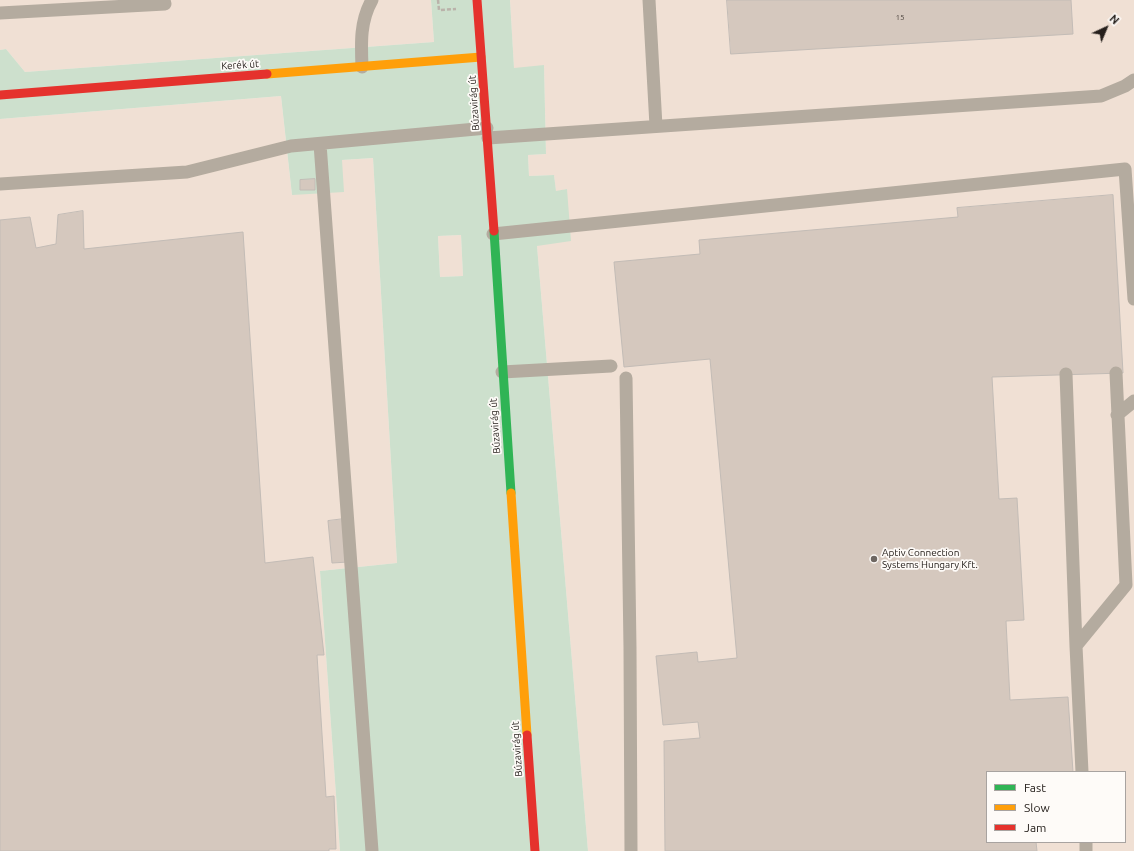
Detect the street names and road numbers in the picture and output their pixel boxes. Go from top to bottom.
street label: Kerék út [221,58,259,72]
street label: Búzavirág út [466,75,482,131]
street label: Búzavirág út [487,398,503,454]
street label: Búzavirág út [509,721,525,777]

